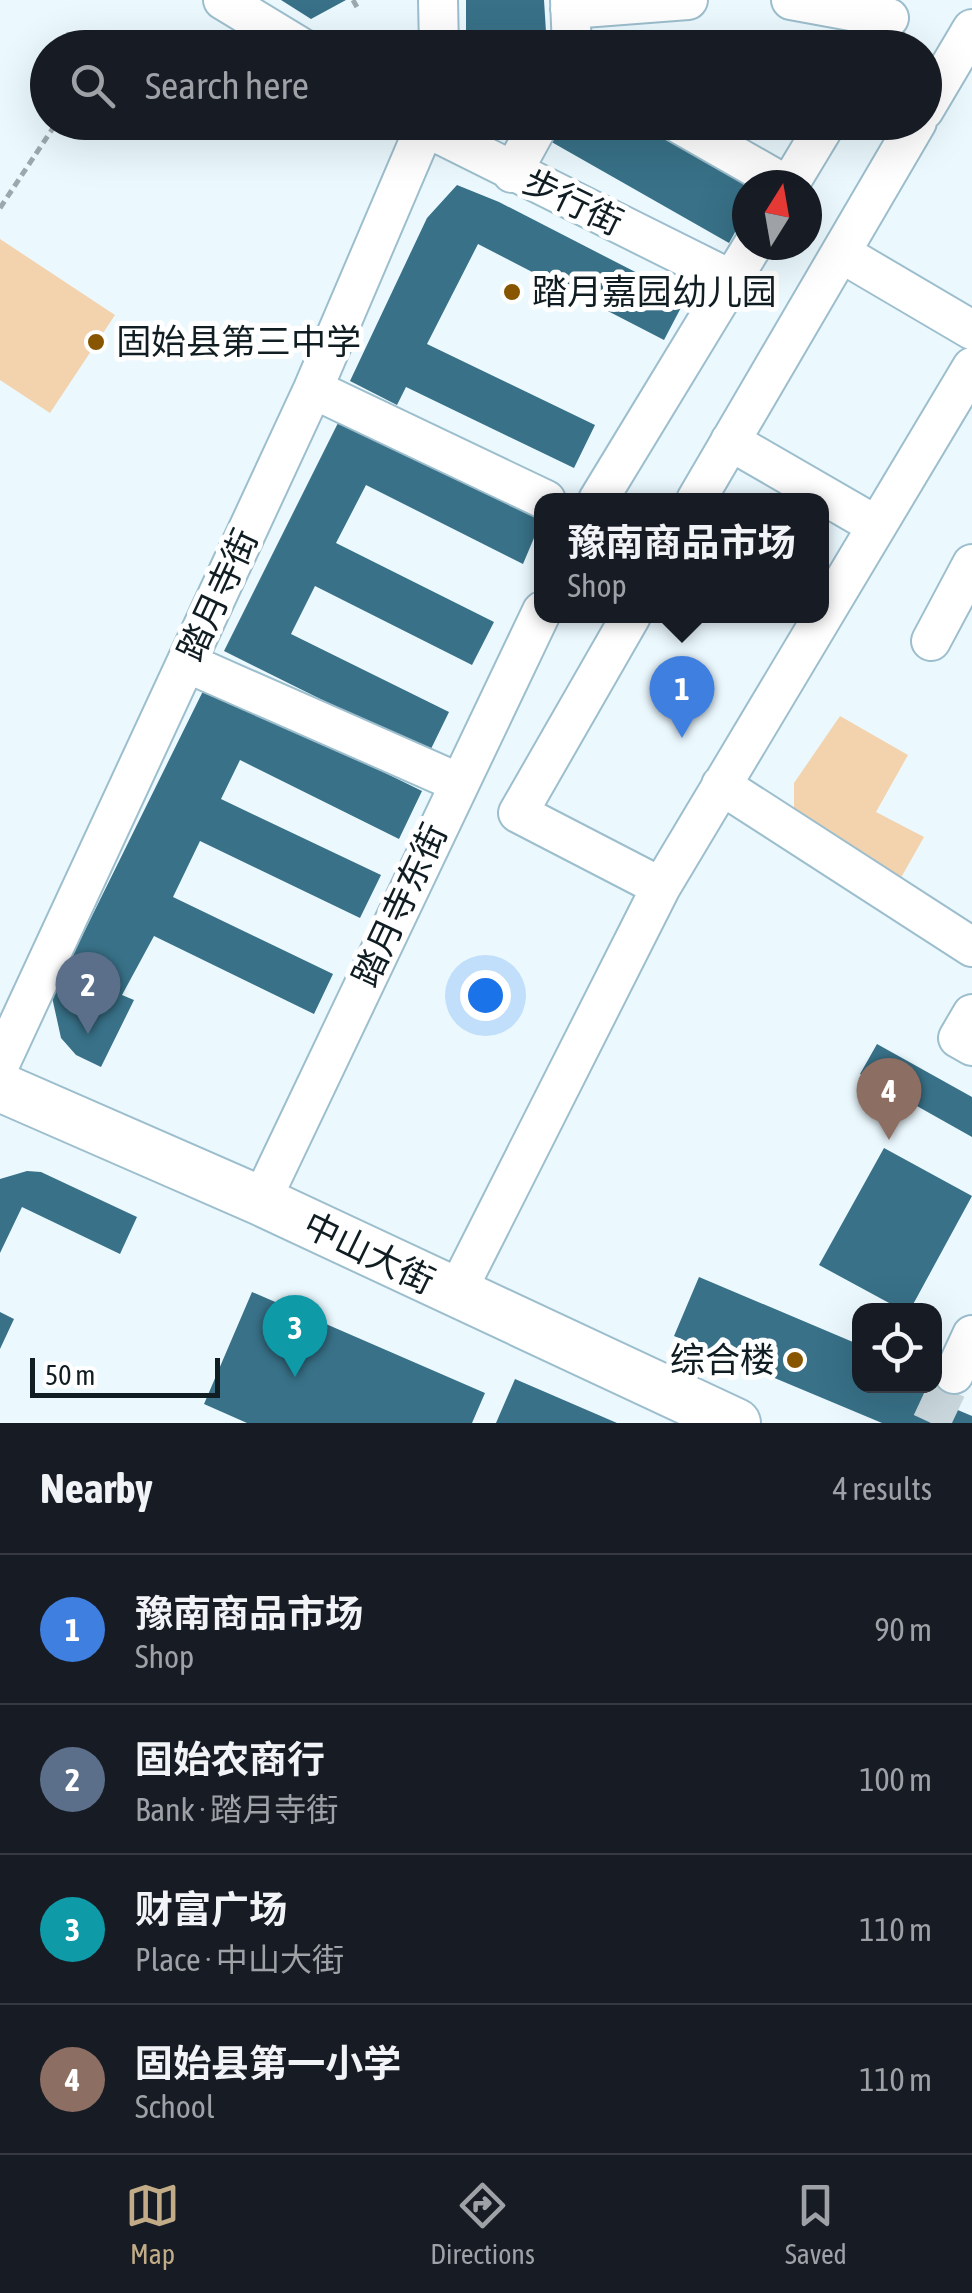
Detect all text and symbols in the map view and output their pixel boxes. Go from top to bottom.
search box [30,30,942,140]
icon: search [65,58,120,113]
text: Search here [145,64,309,107]
street label: 步行街 [517,160,629,242]
north arrow [732,170,822,260]
place label: 踏月嘉园幼儿园 [532,271,777,311]
marker: 踏月嘉园幼儿园 [501,281,523,303]
place label: 固始县第三中学 [116,321,361,361]
marker: 固始县第三中学 [85,331,107,353]
popup [534,493,829,623]
text: 豫南商品市场 [567,521,796,564]
street label: 踏月寺街 [169,523,265,666]
text: Shop [567,567,627,604]
pin: 1 [650,656,714,738]
street label: 踏月寺东街 [344,817,454,992]
pin: 2 [56,952,120,1034]
your location [460,970,511,1021]
pin: 4 [856,1058,922,1140]
street label: 中山大街 [298,1203,441,1301]
pin: 3 [262,1294,328,1377]
map controls [852,1303,942,1393]
button: locate [852,1303,942,1393]
place label: 综合楼 [670,1339,775,1379]
marker: 综合楼 [784,1349,806,1371]
scale bar [30,1353,220,1398]
text: 50 m [45,1359,95,1391]
text: Nearby [40,1464,153,1512]
text: 4 results [833,1470,932,1507]
text: 豫南商品市场 [135,1592,363,1635]
text: 1 [65,1611,80,1648]
text: 90 m [874,1611,932,1648]
text: Shop [135,1638,194,1675]
text: 固始农商行 [135,1738,325,1781]
text: 2 [65,1761,80,1798]
text: 100 m [859,1761,932,1798]
text: Bank · 踏月寺街 [135,1791,338,1828]
text: 财富广场 [135,1888,287,1931]
text: 3 [65,1911,80,1948]
text: 110 m [859,1911,932,1948]
text: Place · 中山大街 [135,1941,344,1978]
text: 固始县第一小学 [135,2042,401,2085]
text: 4 [65,2061,80,2098]
text: 110 m [859,2061,932,2098]
text: School [135,2088,214,2125]
tab: Map [125,2178,180,2270]
tab: Directions [430,2178,535,2270]
tab: Saved [785,2178,847,2270]

